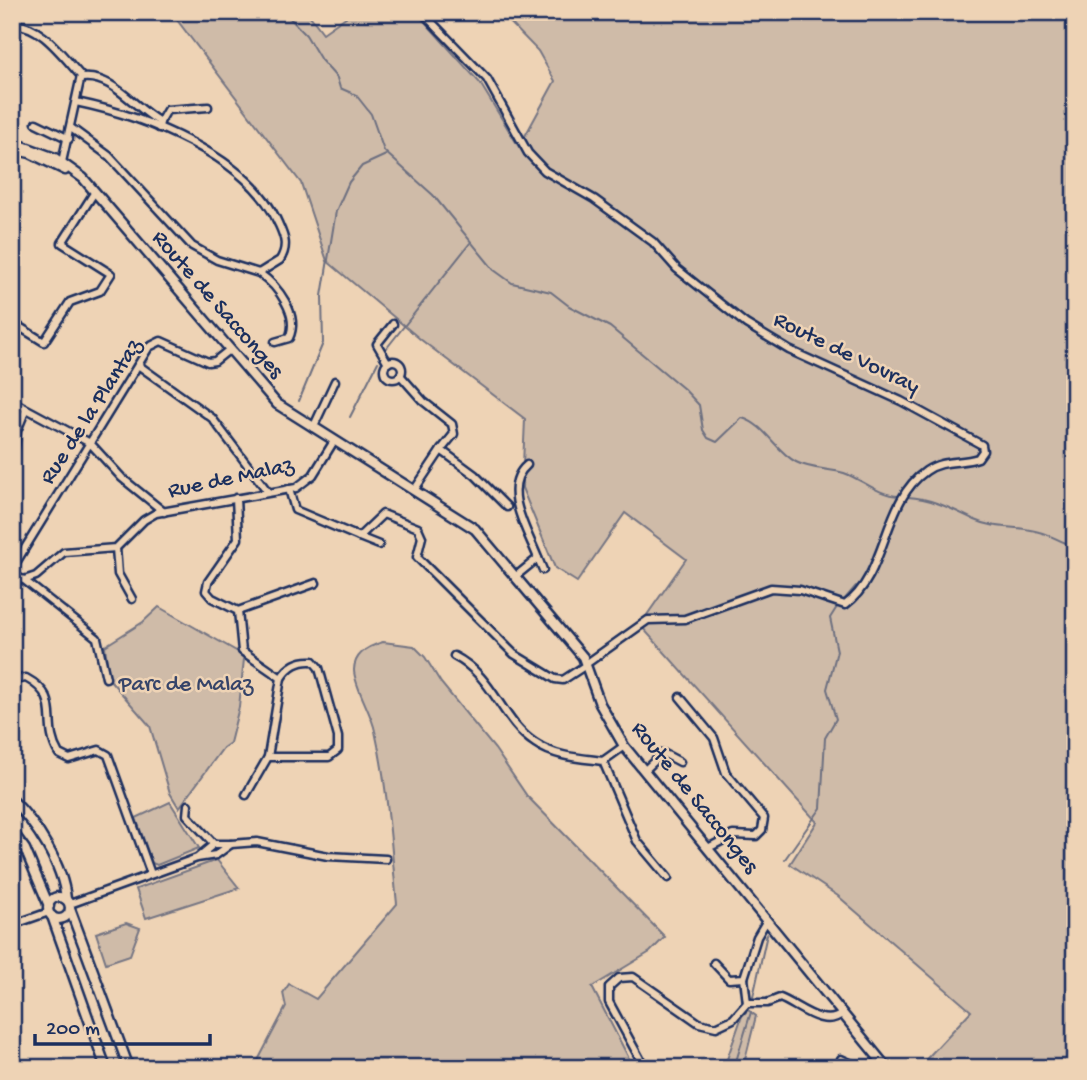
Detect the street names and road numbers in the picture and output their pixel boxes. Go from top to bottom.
street label: Route de Sacconges [145,225,289,385]
street label: Route de Vovray [768,307,924,401]
street label: Rue de la Plantaz [35,333,150,490]
street label: Rue de Malaz [166,452,297,505]
street label: Route de Sacconges [624,717,764,880]

